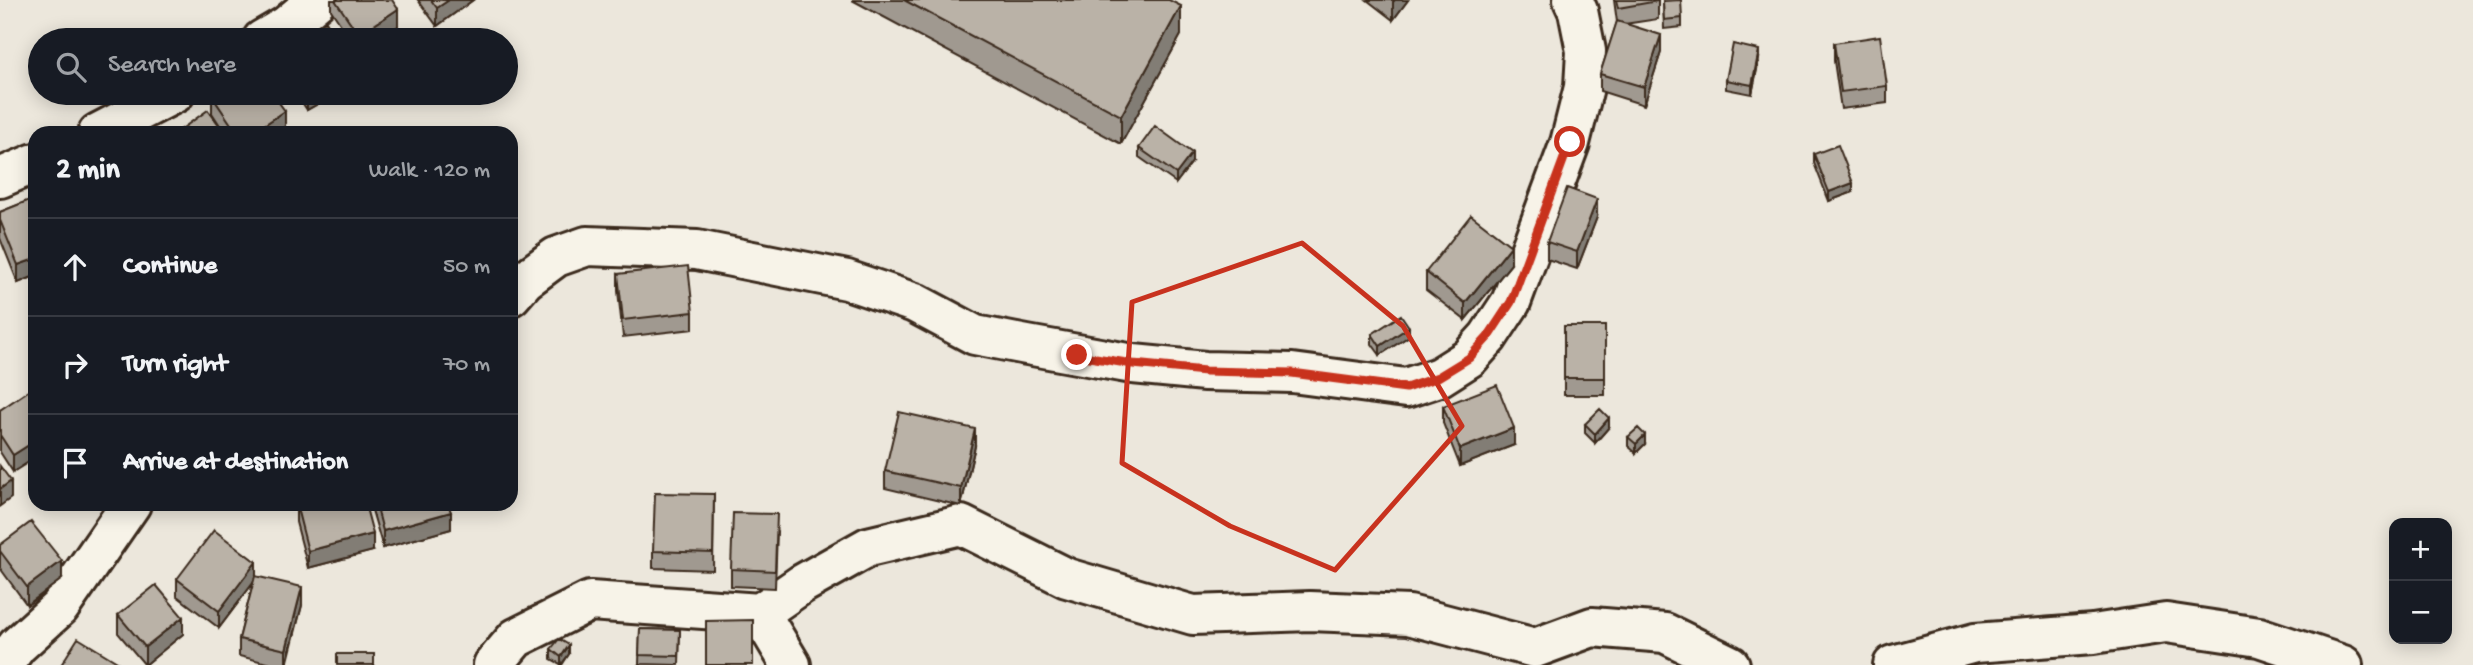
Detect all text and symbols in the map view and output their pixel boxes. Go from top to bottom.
search box [28,28,518,105]
icon: search [52,48,90,86]
text: Search here [108,51,236,82]
route start [1554,126,1585,157]
text: 2 min [56,154,120,189]
text: Walk · 120 m [369,158,490,185]
icon: ahead [56,248,94,286]
text: Continue [123,252,217,283]
text: 50 m [443,254,490,281]
route end [1061,339,1092,370]
icon: right [56,346,94,384]
text: Turn right [123,350,227,381]
text: 70 m [443,352,490,379]
icon: arrive [56,444,94,482]
text: Arrive at destination [123,448,348,479]
map controls [2389,518,2452,644]
button: + [2389,518,2452,581]
button: − [2389,581,2452,644]

